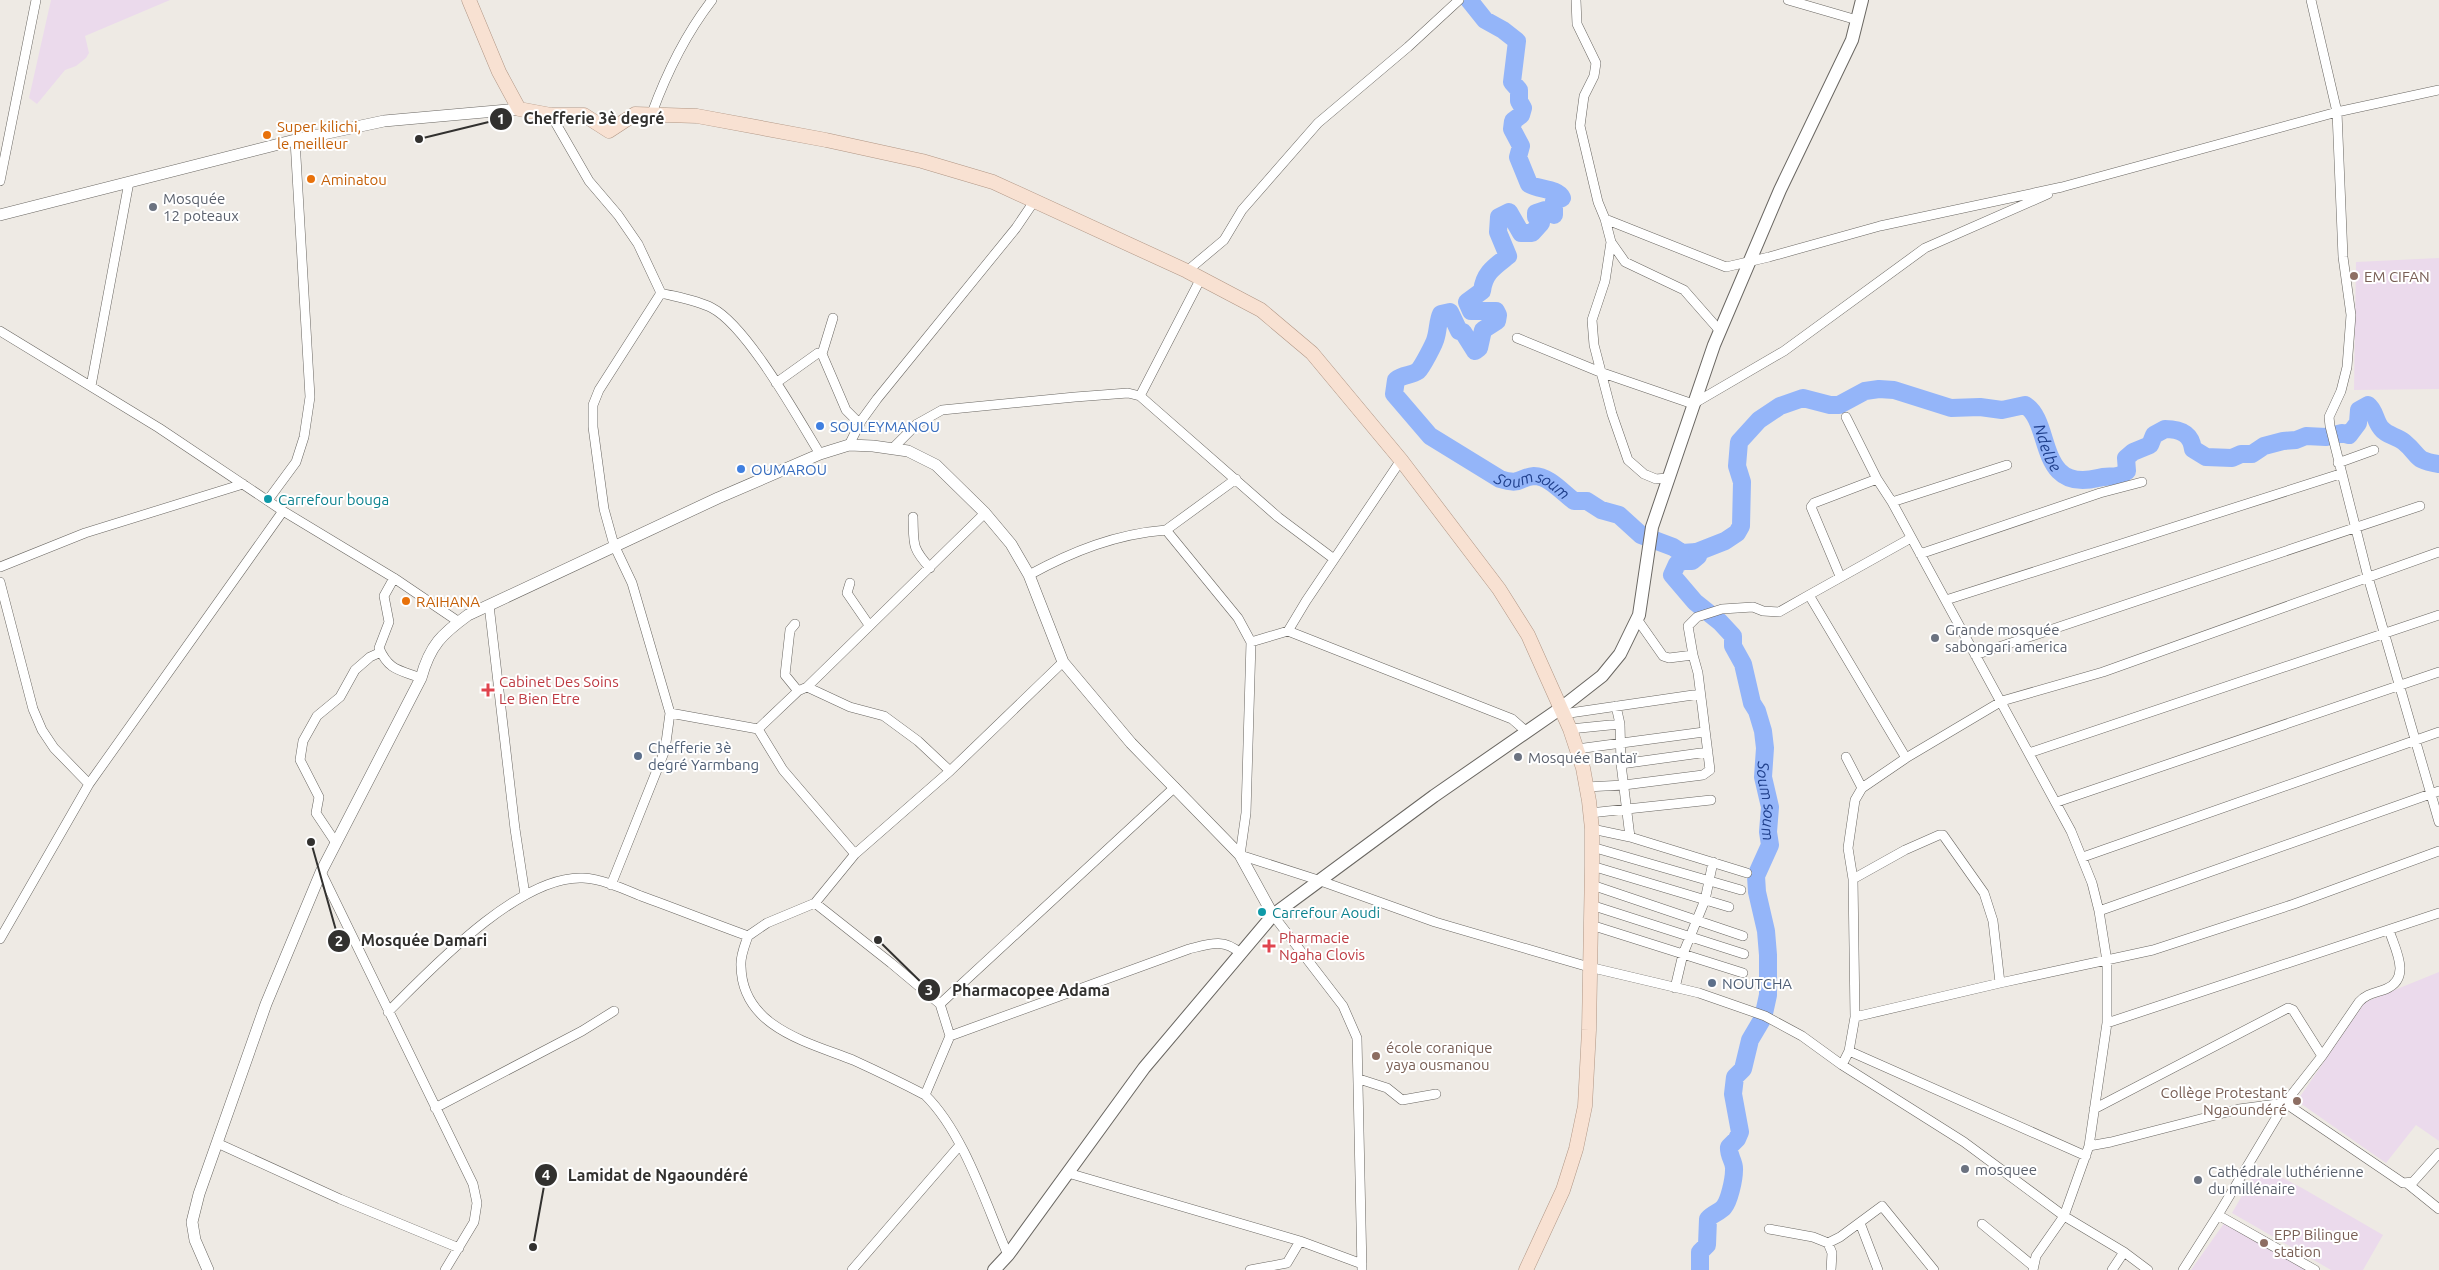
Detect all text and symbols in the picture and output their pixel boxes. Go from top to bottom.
callout: Chefferie 3è degré [488,103,674,134]
text: Chefferie 3è degré [523,109,665,127]
text: 1 [497,110,505,127]
place label: Super kilichi, le meilleur [277,118,361,152]
marker: Super kilichi, le meilleur [261,129,273,141]
place label: Aminatou [321,171,387,188]
marker: Aminatou [305,173,317,185]
place label: Mosquée 12 poteaux [163,190,239,224]
marker: Mosquée 12 poteaux [147,201,159,213]
place label: EM CIFAN [2364,268,2430,285]
marker: EM CIFAN [2348,270,2360,282]
place label: SOULEYMANOU [830,418,940,435]
marker: SOULEYMANOU [814,420,826,432]
water label: Ndelbe [2031,421,2065,475]
place label: OUMAROU [751,461,827,478]
marker: OUMAROU [735,463,747,475]
water label: Soum soum [1491,467,1574,503]
place label: Carrefour bouga [278,491,389,508]
marker: Carrefour bouga [262,493,274,505]
place label: RAIHANA [416,593,480,610]
marker: RAIHANA [400,595,412,607]
place label: Grande mosquée sabongari america [1945,621,2067,655]
marker: Grande mosquée sabongari america [1929,632,1941,644]
place label: Cabinet Des Soins Le Bien Etre [499,673,619,707]
marker: Cabinet Des Soins Le Bien Etre [481,683,495,697]
place label: Chefferie 3è degré Yarmbang [648,739,759,773]
place label: Mosquée Bantaï [1528,749,1637,766]
marker: Chefferie 3è degré Yarmbang [632,750,644,762]
marker: Mosquée Bantaï [1512,751,1524,763]
water label: Soum soum [1754,760,1780,842]
place label: Carrefour Aoudi [1272,904,1380,921]
marker: Carrefour Aoudi [1256,906,1268,918]
callout: Mosquée Damari [326,925,498,956]
place label: Pharmacie Ngaha Clovis [1279,929,1365,963]
text: Mosquée Damari [361,931,487,949]
text: 2 [335,932,343,949]
marker: Pharmacie Ngaha Clovis [1263,940,1275,952]
callout: Pharmacopee Adama [917,975,1120,1006]
place label: NOUTCHA [1722,975,1792,992]
marker: NOUTCHA [1706,977,1718,989]
text: 3 [925,981,933,998]
text: Pharmacopee Adama [952,981,1110,999]
place label: école coranique yaya ousmanou [1386,1039,1493,1073]
marker: école coranique yaya ousmanou [1370,1050,1382,1062]
place label: Collège Protestant Ngaoundéré [2160,1084,2287,1118]
marker: Collège Protestant Ngaoundéré [2291,1095,2303,1107]
callout: Lamidat de Ngaoundéré [533,1160,758,1191]
place label: mosquee [1975,1161,2037,1178]
marker: mosquee [1959,1163,1971,1175]
place label: Cathédrale luthérienne du millénaire [2208,1163,2364,1197]
text: 4 [542,1166,550,1183]
text: Lamidat de Ngaoundéré [568,1166,748,1184]
marker: Cathédrale luthérienne du millénaire [2192,1174,2204,1186]
place label: EPP Bilingue station [2274,1226,2359,1260]
marker: EPP Bilingue station [2258,1237,2270,1249]

